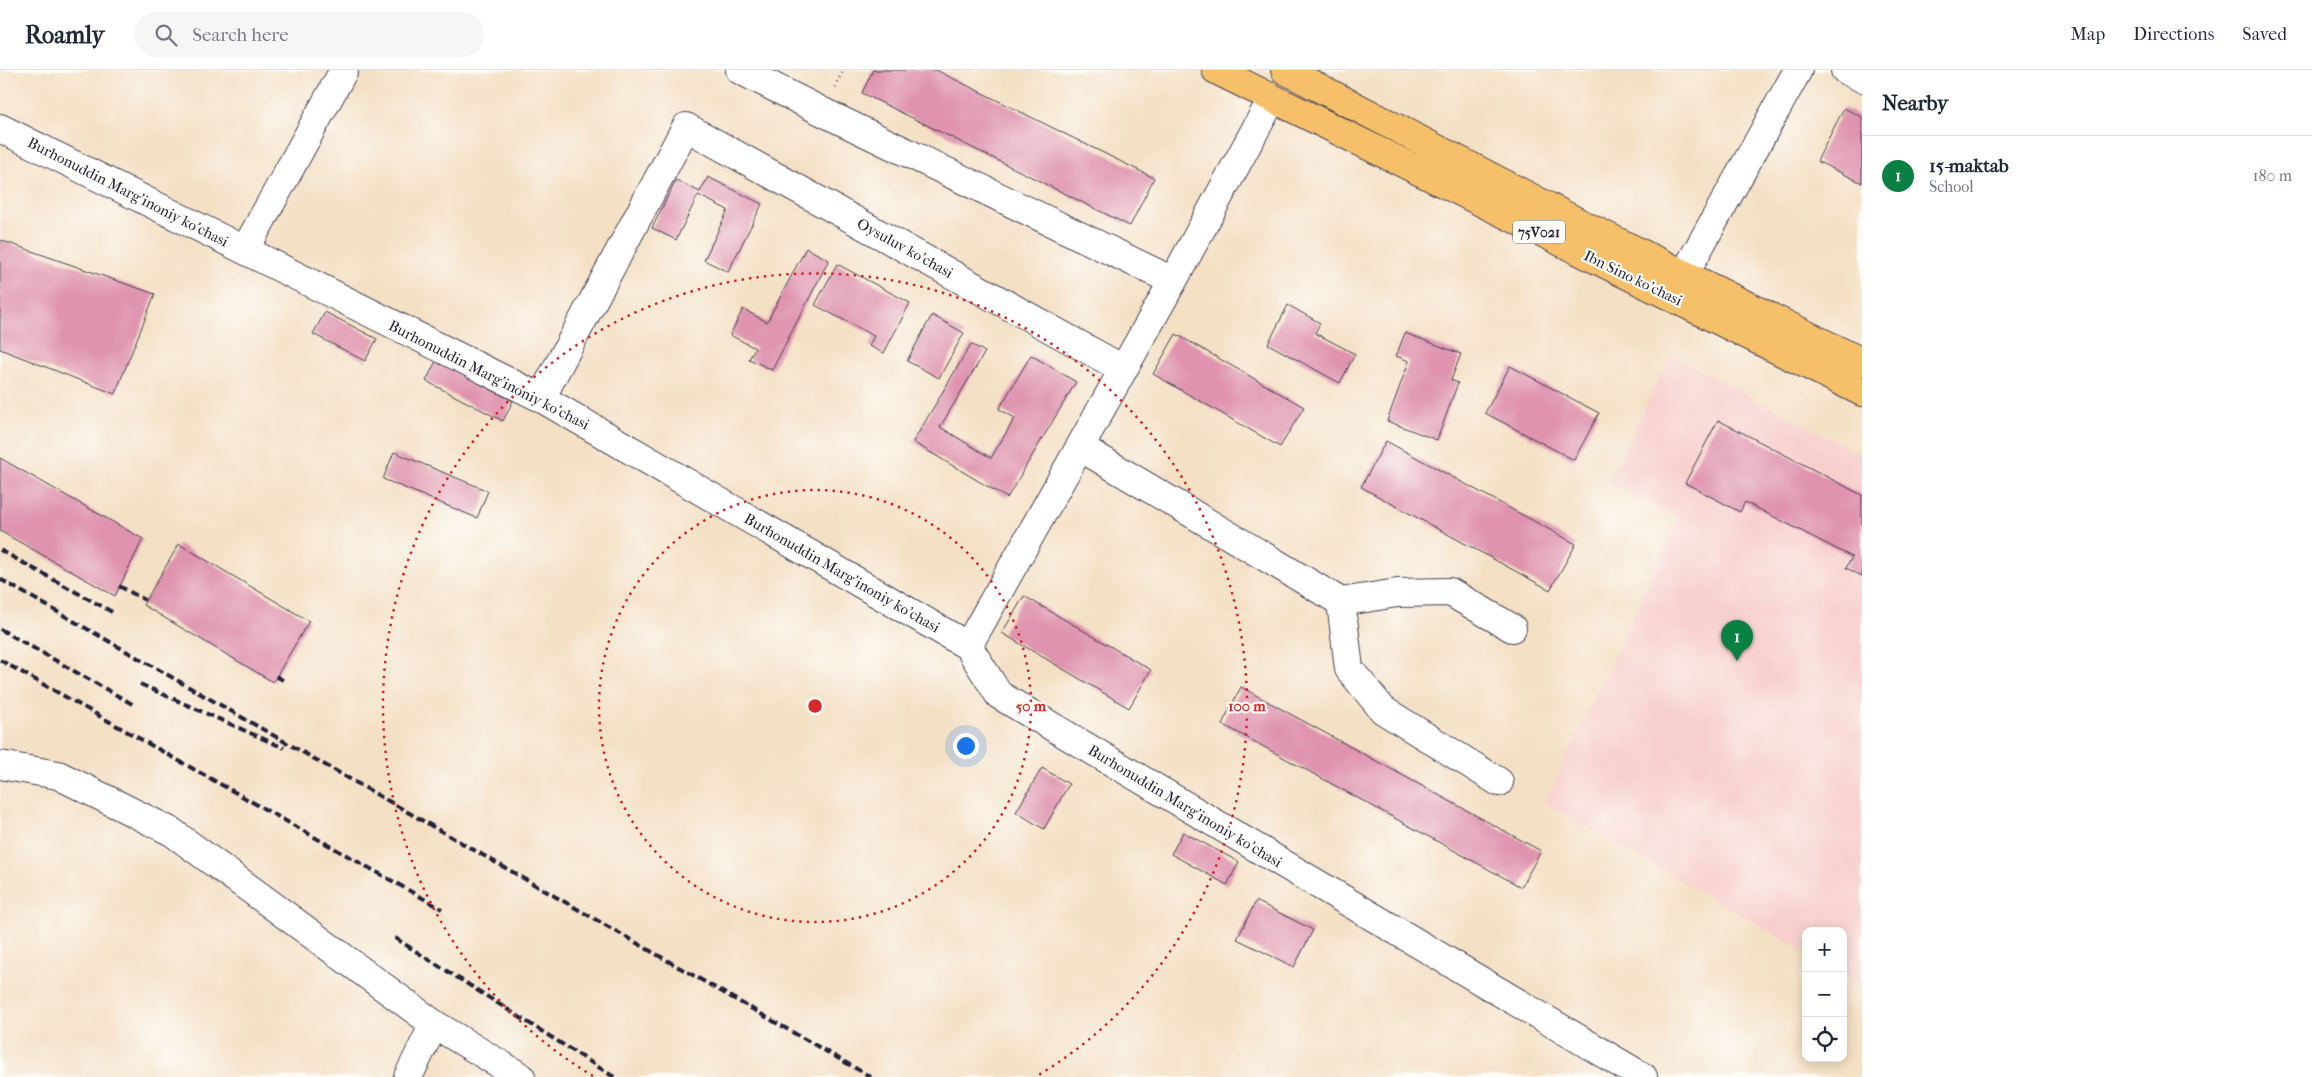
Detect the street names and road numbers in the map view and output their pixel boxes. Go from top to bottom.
street label: Burhonuddin Marg'inoniy ko'chasi [25,133,232,251]
street label: Oysuluv ko'chasi [854,214,957,282]
road number: 75V021 [1513,220,1565,243]
street label: Ibn Sino ko'chasi [1581,246,1686,310]
street label: Burhonuddin Marg'inoniy ko'chasi [386,316,593,434]
street label: Burhonuddin Marg'inoniy ko'chasi [741,509,944,637]
street label: Burhonuddin Marg'inoniy ko'chasi [1085,741,1286,871]

